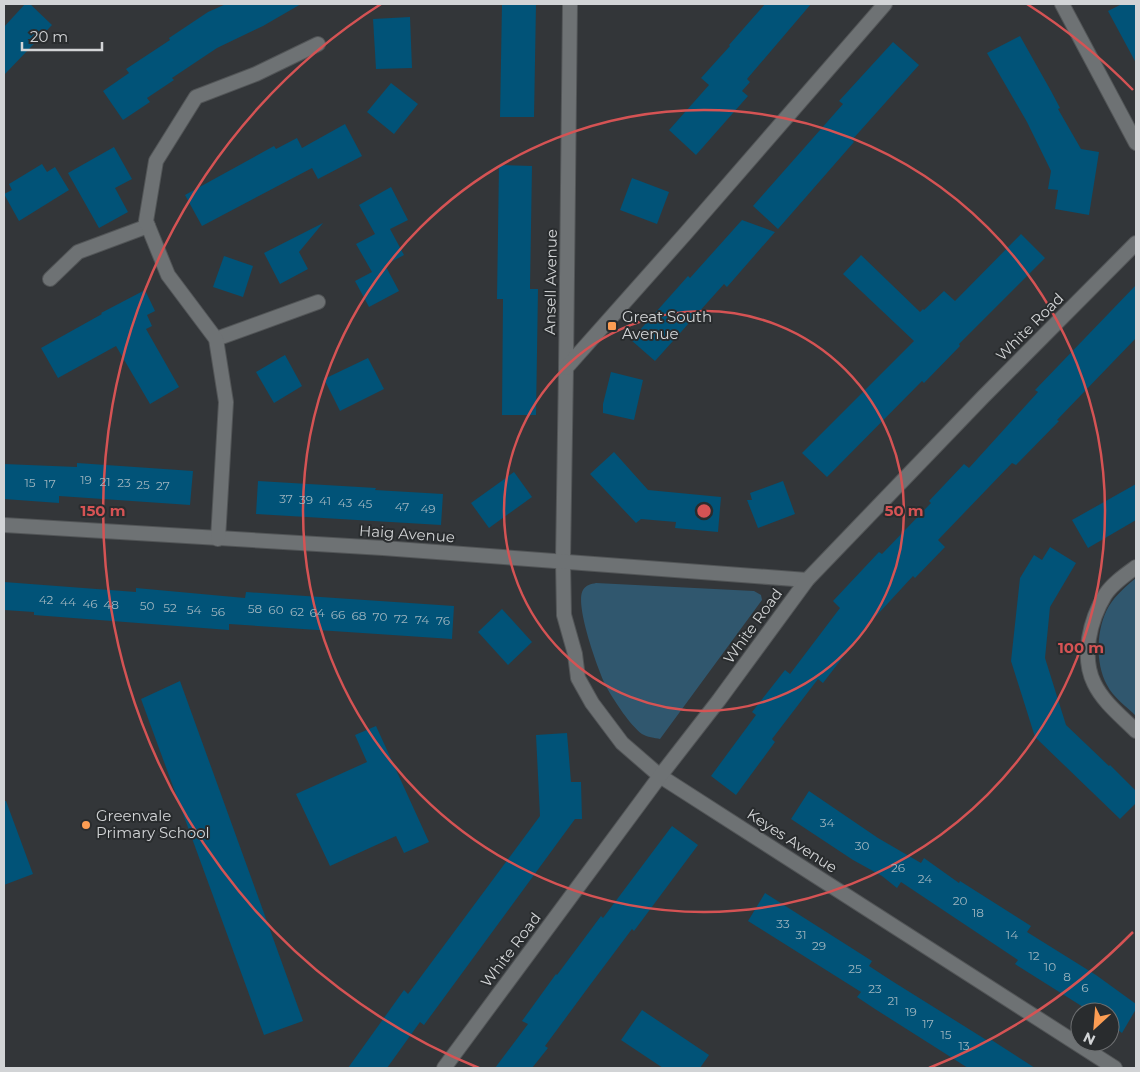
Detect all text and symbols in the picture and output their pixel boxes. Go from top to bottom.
scale bar [22,20,102,52]
text: 20 m [30,27,68,46]
street label: Ansell Avenue [540,229,561,335]
street label: White Road [992,289,1068,365]
place label: Great South Avenue [622,307,712,343]
marker: Great South Avenue [606,320,618,332]
house number: 19 [80,472,92,487]
house number: 21 [99,474,111,489]
house number: 15 [24,475,36,490]
house number: 23 [117,475,131,490]
house number: 17 [44,476,56,491]
house number: 25 [136,477,150,492]
house number: 27 [156,478,170,493]
house number: 37 [279,491,293,506]
house number: 39 [299,492,313,507]
house number: 41 [319,493,331,508]
house number: 43 [338,495,352,510]
house number: 45 [358,496,373,511]
house number: 47 [395,499,409,514]
text: 150 m [81,501,125,520]
house number: 49 [420,501,436,516]
text: 50 m [884,501,924,520]
centre of rings [695,502,713,520]
street label: Haig Avenue [359,521,456,546]
street label: White Road [719,584,786,667]
house number: 42 [39,592,54,607]
house number: 44 [60,594,76,609]
house number: 46 [82,596,98,611]
house number: 48 [103,597,119,612]
house number: 50 [140,598,154,613]
house number: 52 [163,600,177,615]
house number: 58 [248,601,263,616]
house number: 54 [187,602,201,617]
house number: 60 [268,602,284,617]
house number: 56 [211,604,225,619]
house number: 62 [290,604,304,619]
house number: 64 [309,605,325,620]
house number: 66 [331,607,345,622]
house number: 68 [352,608,367,623]
house number: 70 [373,609,387,624]
house number: 72 [394,611,408,626]
house number: 74 [415,612,429,627]
house number: 76 [436,613,450,628]
text: 100 m [1058,638,1104,657]
street label: Keyes Avenue [743,804,841,877]
place label: Greenvale Primary School [96,806,210,842]
house number: 34 [820,815,834,830]
marker: Greenvale Primary School [80,819,92,831]
house number: 30 [855,838,869,853]
house number: 26 [891,860,905,875]
house number: 24 [918,871,932,886]
house number: 20 [953,893,967,908]
house number: 18 [972,905,984,920]
street label: White Road [476,909,545,991]
house number: 33 [776,916,790,931]
house number: 31 [795,927,807,942]
house number: 14 [1006,927,1018,942]
house number: 29 [812,938,826,953]
house number: 12 [1028,948,1040,963]
house number: 10 [1044,959,1056,974]
house number: 25 [848,961,862,976]
house number: 8 [1063,969,1071,984]
house number: 6 [1081,980,1089,995]
house number: 23 [868,981,882,996]
house number: 21 [887,993,899,1008]
north arrow [1070,1002,1120,1052]
house number: 19 [905,1004,917,1019]
house number: 17 [922,1016,934,1031]
house number: 15 [940,1027,952,1042]
text: N [1080,1028,1098,1049]
house number: 13 [958,1038,970,1053]

